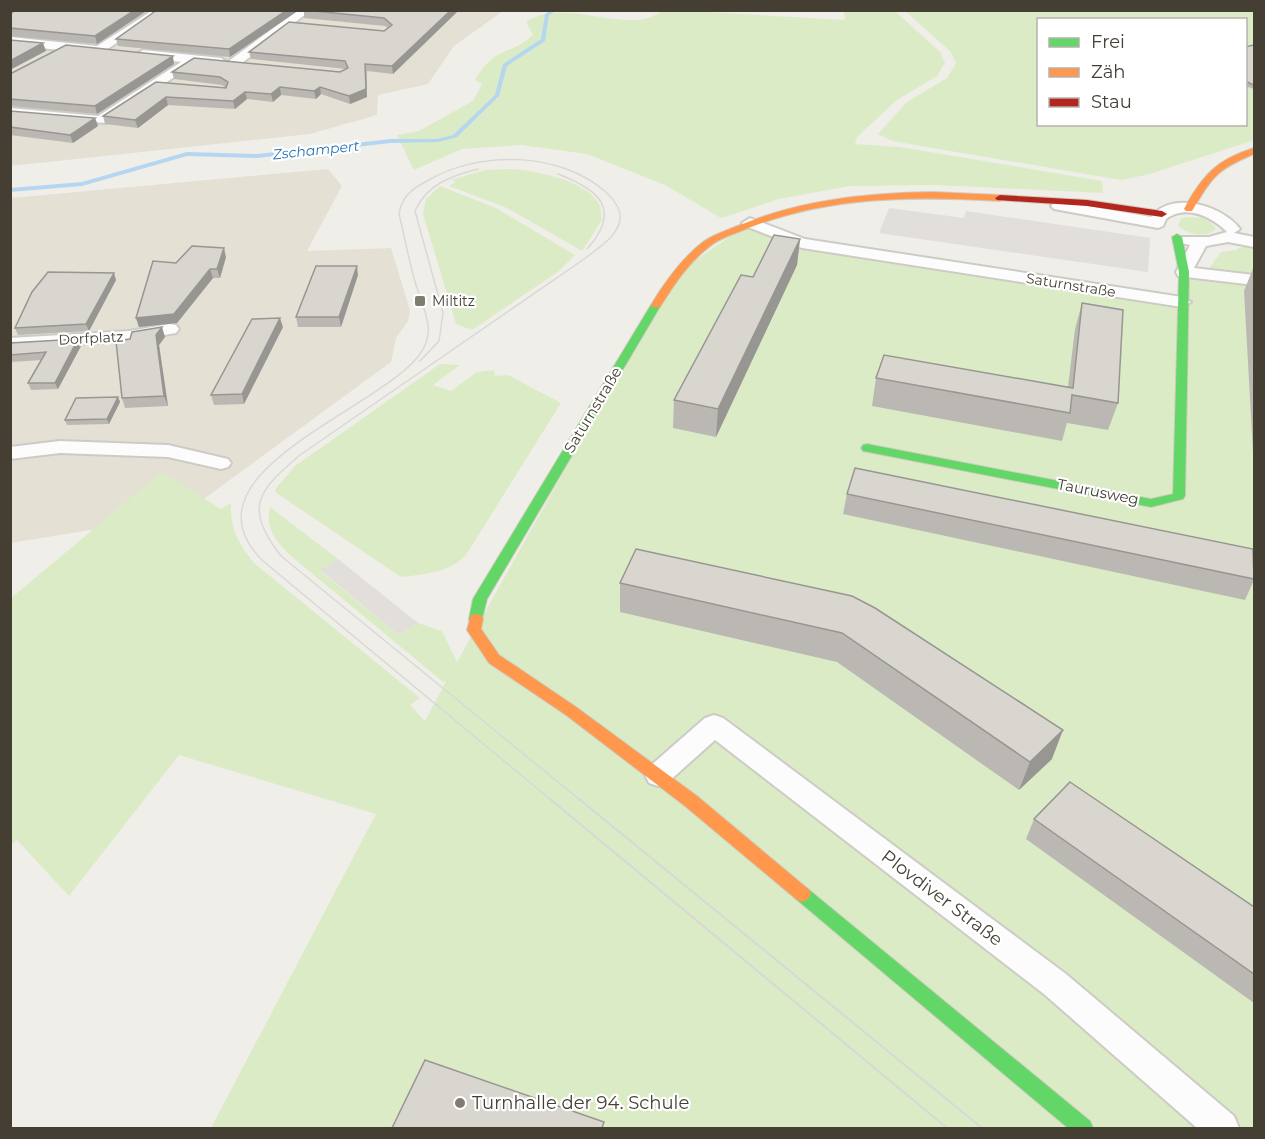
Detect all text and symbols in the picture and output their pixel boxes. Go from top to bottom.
legend [1037,18,1247,126]
text: Frei [1091,31,1125,53]
text: Zäh [1091,61,1126,83]
text: Stau [1091,91,1132,113]
water label: Zschampert [271,136,361,164]
street label: Saturnstraße [1025,269,1117,301]
place label: Miltitz [432,292,475,310]
marker: Miltitz [413,294,427,308]
street label: Dorfplatz [58,327,124,349]
street label: Saturnstraße [559,363,626,456]
street label: Taurusweg [1056,474,1140,509]
street label: Plovdiver Straße [877,845,1007,951]
place label: Turnhalle der 94. Schule [472,1092,689,1114]
marker: Turnhalle der 94. Schule [453,1096,467,1110]

